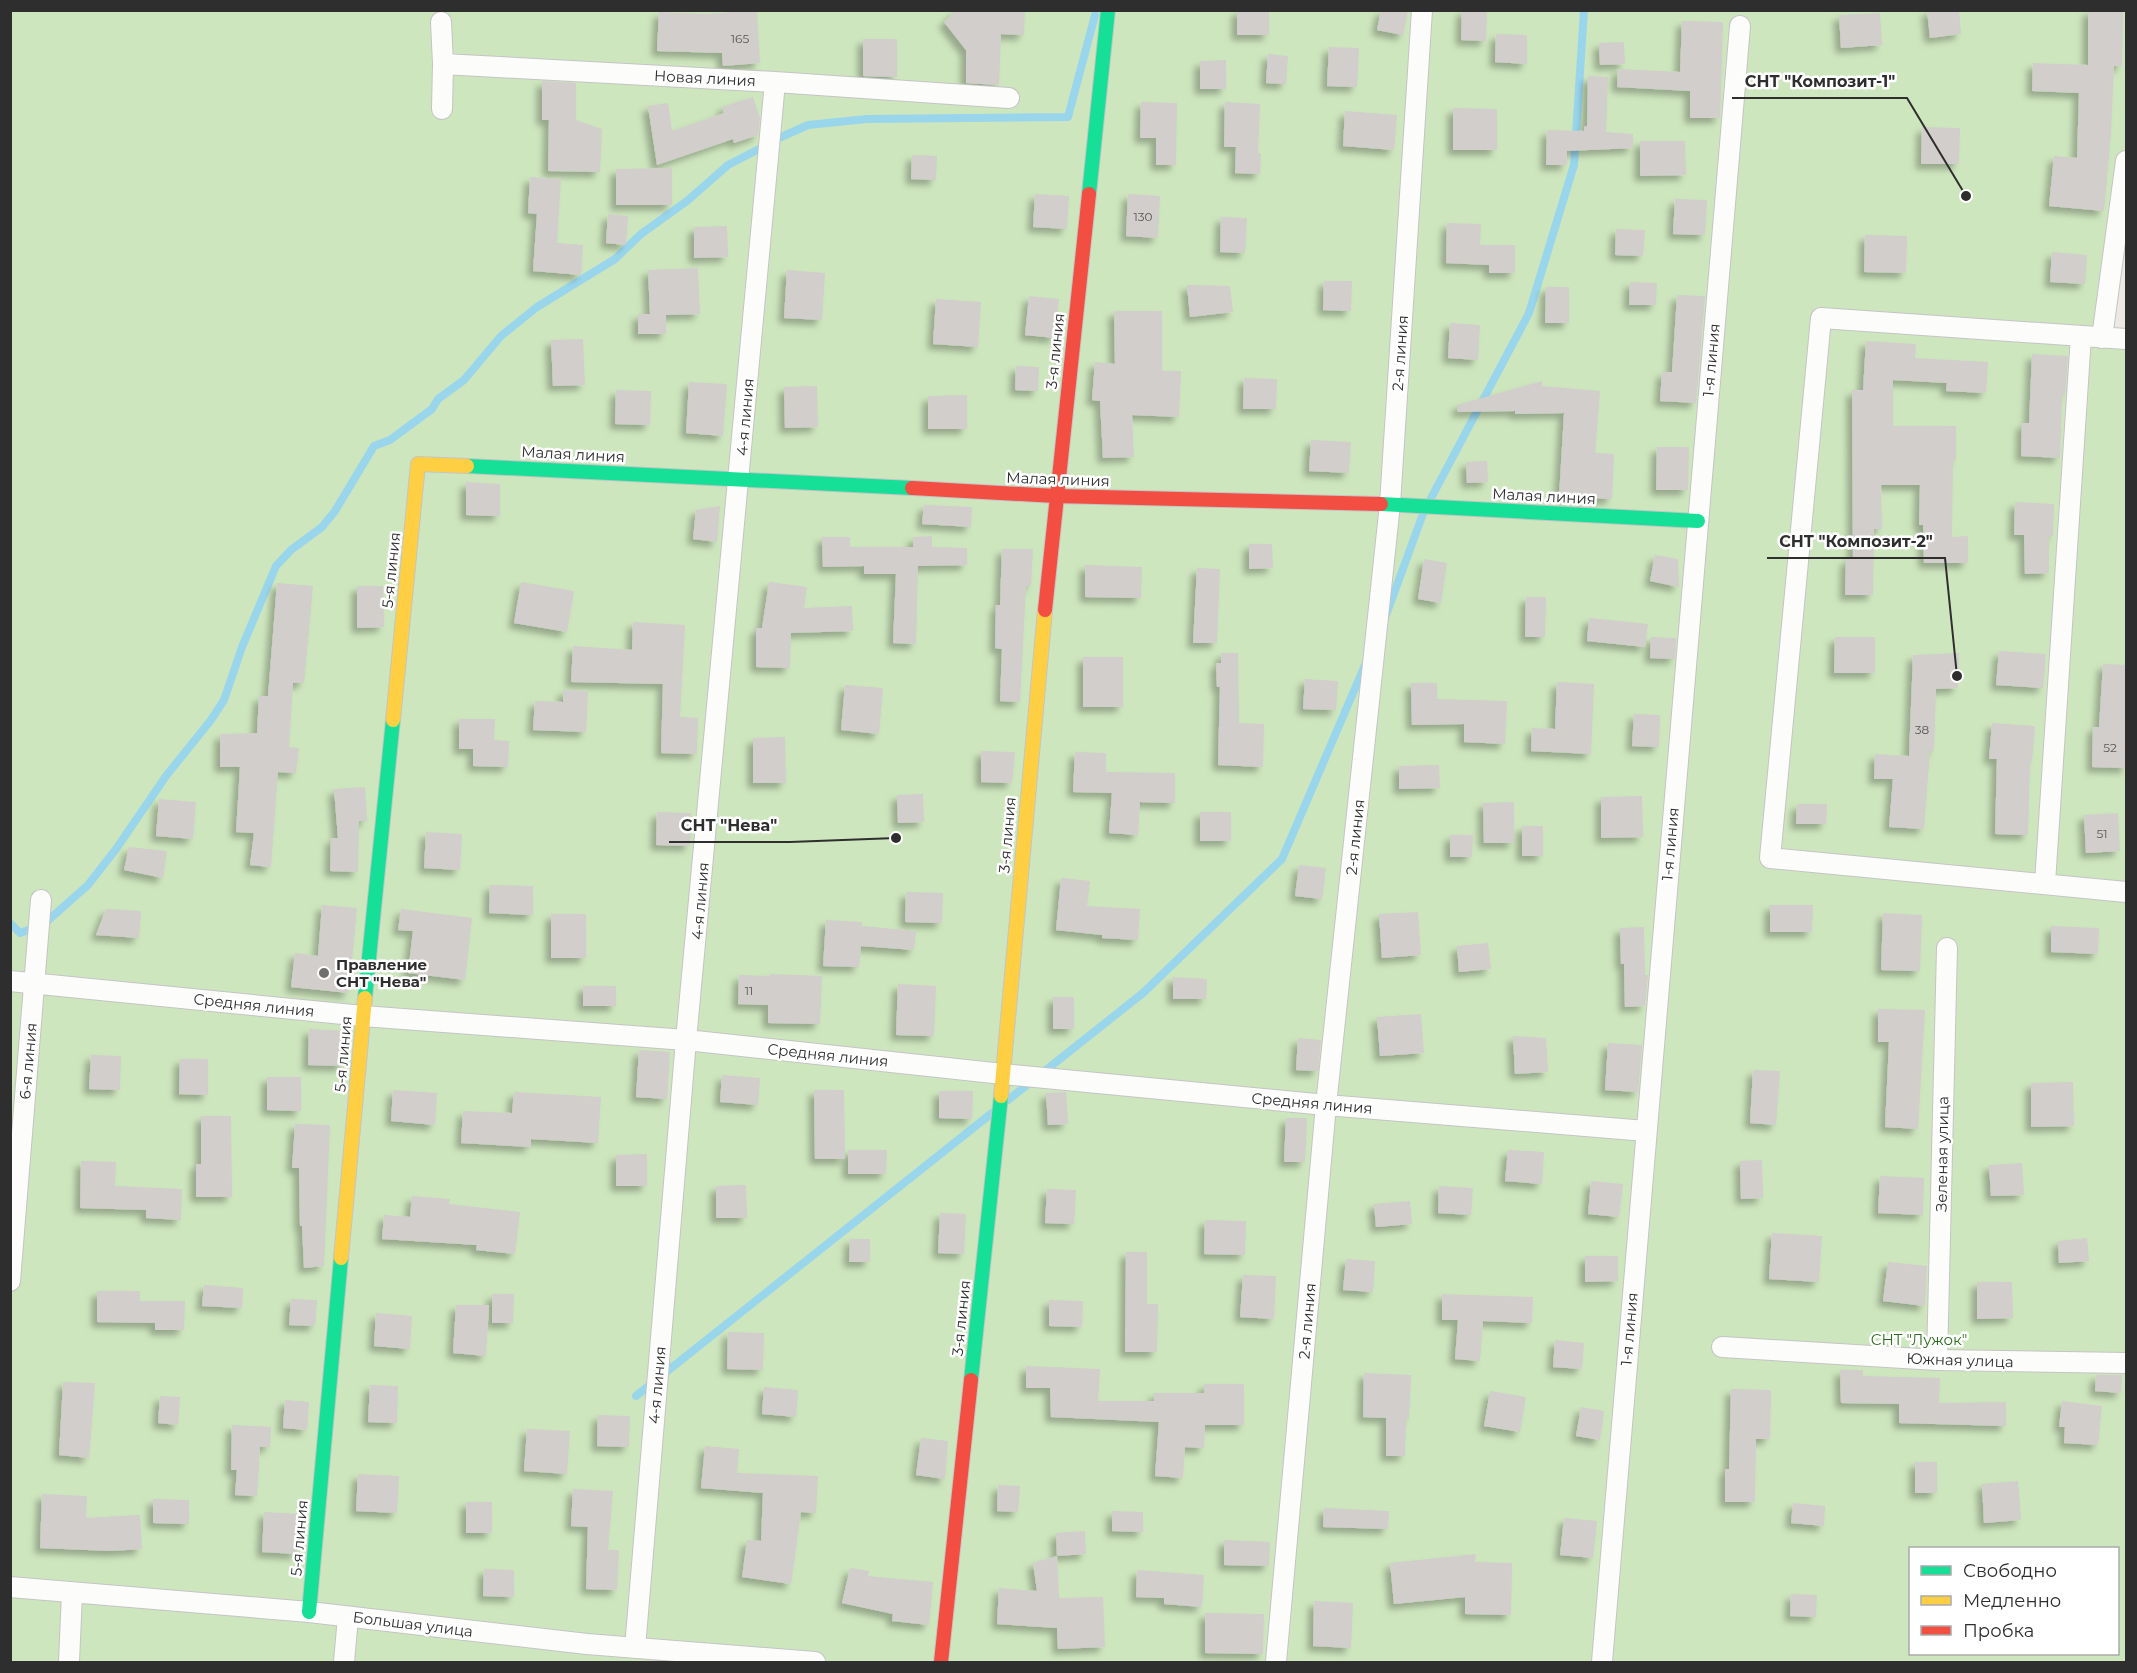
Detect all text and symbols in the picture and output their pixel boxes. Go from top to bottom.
house number: 165 [731,31,749,46]
callout: СНТ "Композит-1" [1732,64,1907,98]
street label: Новая линия [654,66,756,90]
text: СНТ "Композит-1" [1745,72,1895,91]
house number: 130 [1133,209,1153,224]
street label: 3-я линия [1042,312,1068,390]
street label: 2-я линия [1388,314,1412,392]
street label: 1-я линия [1698,323,1724,397]
street label: 4-я линия [732,377,758,457]
street label: Малая линия [521,442,625,466]
street label: Малая линия [1006,468,1110,490]
street label: Малая линия [1492,484,1596,508]
callout: СНТ "Композит-2" [1767,524,1945,558]
street label: 5-я линия [378,531,404,609]
text: СНТ "Композит-2" [1779,532,1933,551]
house number: 38 [1915,722,1930,737]
house number: 52 [2103,740,2117,755]
street label: 3-я линия [994,796,1020,874]
street label: 2-я линия [1342,798,1368,876]
street label: 1-я линия [1657,807,1683,881]
callout: СНТ "Нева" [669,808,790,842]
text: СНТ "Нева" [681,816,777,835]
house number: 51 [2096,826,2108,841]
street label: 4-я линия [687,861,713,941]
place label: Правление СНТ "Нева" [336,955,427,991]
marker: Правление СНТ "Нева" [317,966,331,980]
house number: 11 [745,983,753,998]
street label: Средняя линия [193,989,315,1021]
street label: 5-я линия [330,1015,356,1093]
street label: 6-я линия [15,1022,41,1100]
street label: Средняя линия [767,1039,889,1071]
street label: Средняя линия [1251,1088,1373,1118]
street label: Зеленая улица [1931,1096,1953,1212]
street label: 3-я линия [948,1279,974,1357]
street label: 2-я линия [1294,1282,1320,1360]
street label: 1-я линия [1616,1292,1642,1366]
park label: СНТ "Лужок" [1871,1330,1967,1349]
street label: 4-я линия [644,1345,670,1425]
street label: Южная улица [1906,1349,2014,1371]
street label: 5-я линия [286,1499,312,1577]
legend [1909,1547,2119,1655]
text: Свободно [1963,1560,2057,1582]
text: Медленно [1963,1590,2061,1612]
street label: Большая улица [352,1607,474,1641]
text: Пробка [1963,1620,2034,1642]

